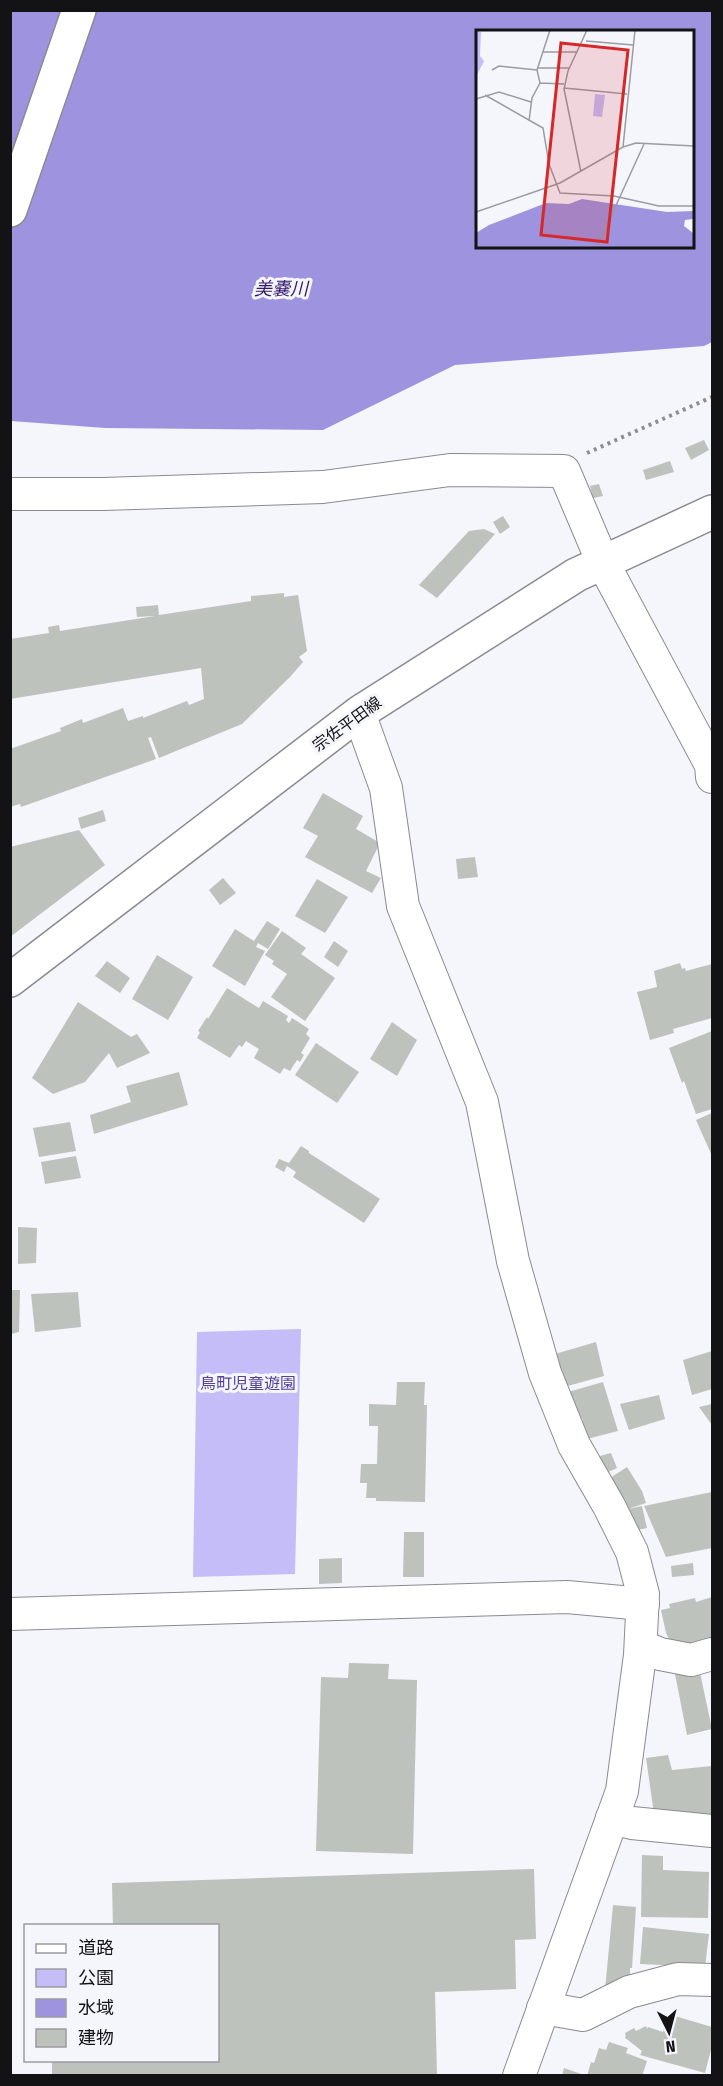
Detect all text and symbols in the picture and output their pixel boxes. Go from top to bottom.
inset map [476,30,693,248]
water label: 美嚢川 [254,278,310,300]
street label: 宗佐平田線 [309,693,385,755]
park label: 鳥町児童遊園 [200,1374,296,1393]
legend [24,1924,219,2062]
text: 道路 [78,1937,114,1959]
text: 公園 [78,1967,114,1989]
text: 水域 [78,1997,114,2019]
north arrow [639,2002,699,2062]
text: 建物 [78,2027,114,2049]
text: N [665,2036,676,2056]

